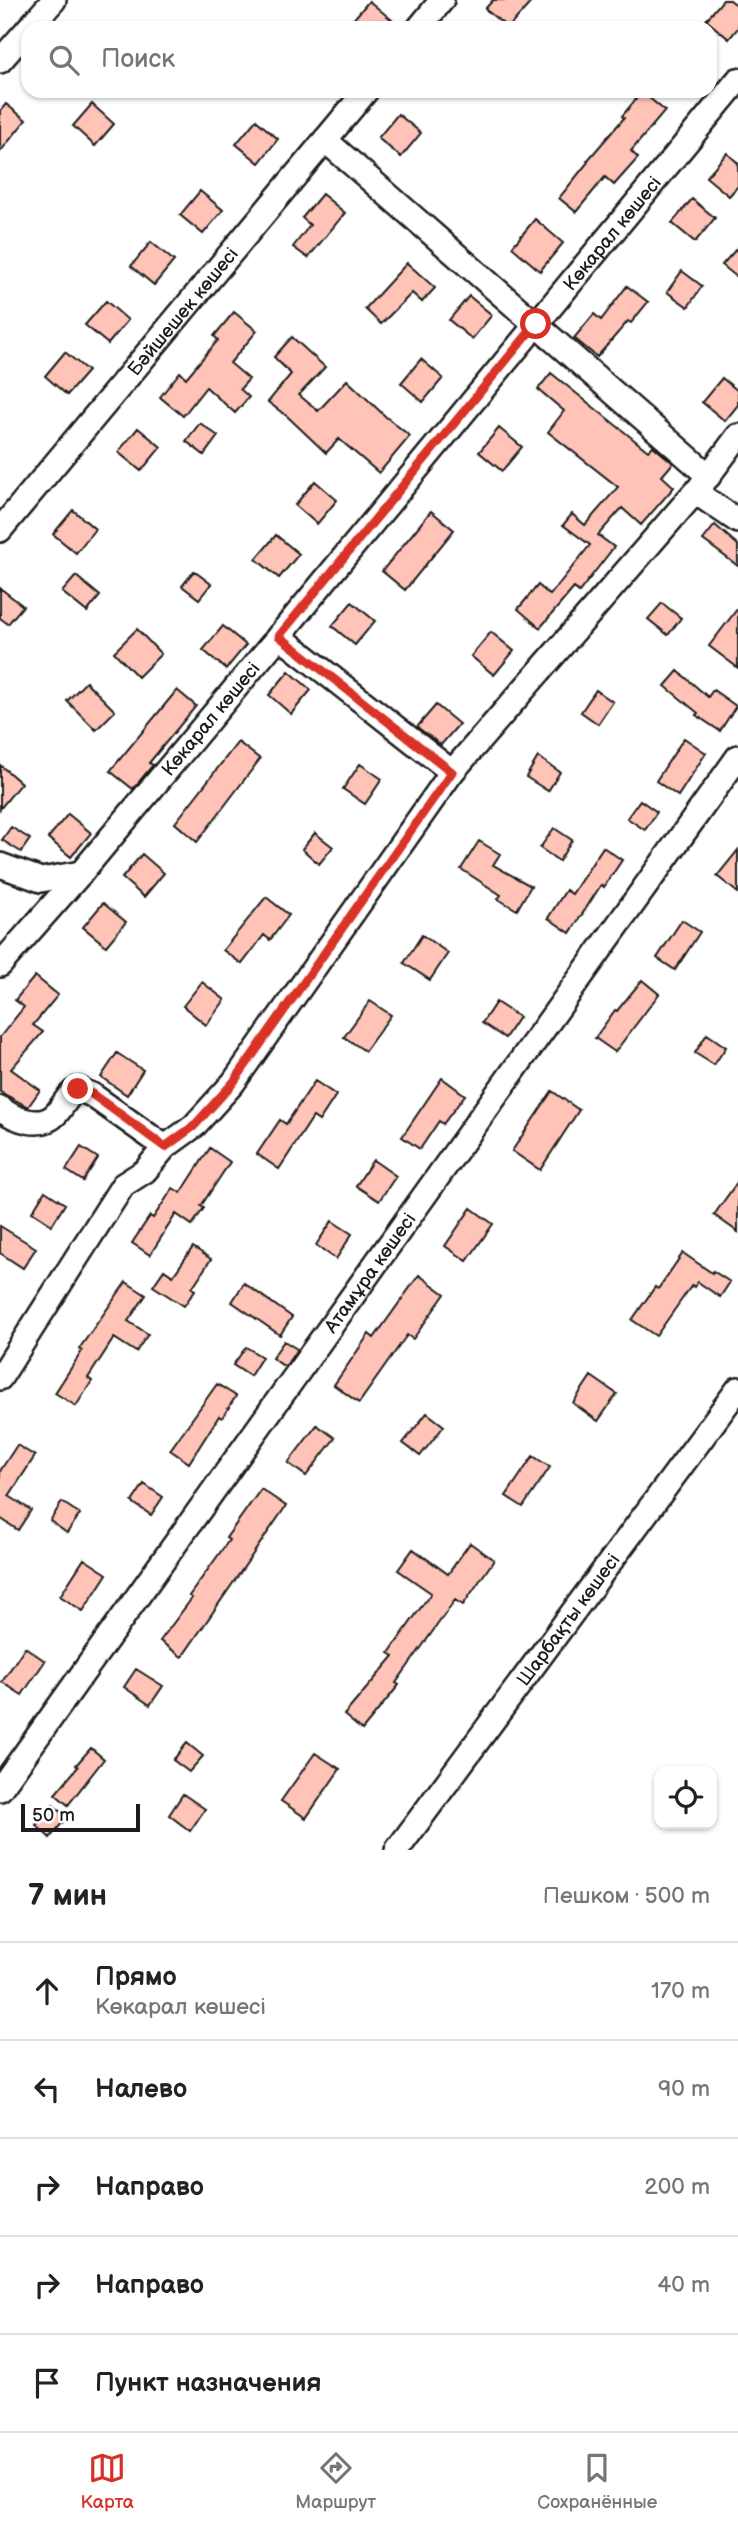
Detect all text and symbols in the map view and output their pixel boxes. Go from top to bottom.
search box [21,21,717,98]
icon: search [45,41,83,79]
text: Поиск [101,44,175,75]
street label: Көкарал көшесі [559,172,667,296]
street label: Бәйшешек көшесі [124,243,244,381]
route start [520,308,551,339]
street label: Көкарал көшесі [157,658,265,781]
route end [62,1073,93,1104]
street label: Атамұра көшесі [319,1209,421,1339]
street label: Шарбақты көшесі [512,1549,625,1691]
map controls [654,1766,717,1829]
button: locate [654,1766,717,1829]
scale bar [21,1801,140,1833]
text: 50 m [32,1804,75,1827]
text: 7 мин [28,1878,107,1914]
text: Пешком · 500 m [543,1882,710,1910]
text: Прямо [95,1962,177,1993]
icon: ahead [28,1972,66,2010]
text: 170 m [651,1977,710,2005]
text: Көкарал көшесі [95,1993,266,2021]
icon: left [28,2070,66,2108]
text: Налево [95,2074,187,2105]
text: 90 m [658,2075,710,2103]
icon: right [28,2168,66,2206]
text: Направо [95,2172,204,2203]
text: 200 m [644,2173,710,2201]
icon: right [28,2266,66,2304]
text: Направо [95,2270,204,2301]
text: 40 m [657,2271,710,2299]
icon: arrive [28,2364,66,2402]
text: Пункт назначения [95,2368,321,2399]
tab: Карта [81,2449,134,2514]
tab: Маршрут [295,2449,376,2514]
tab: Сохранённые [537,2449,657,2514]

